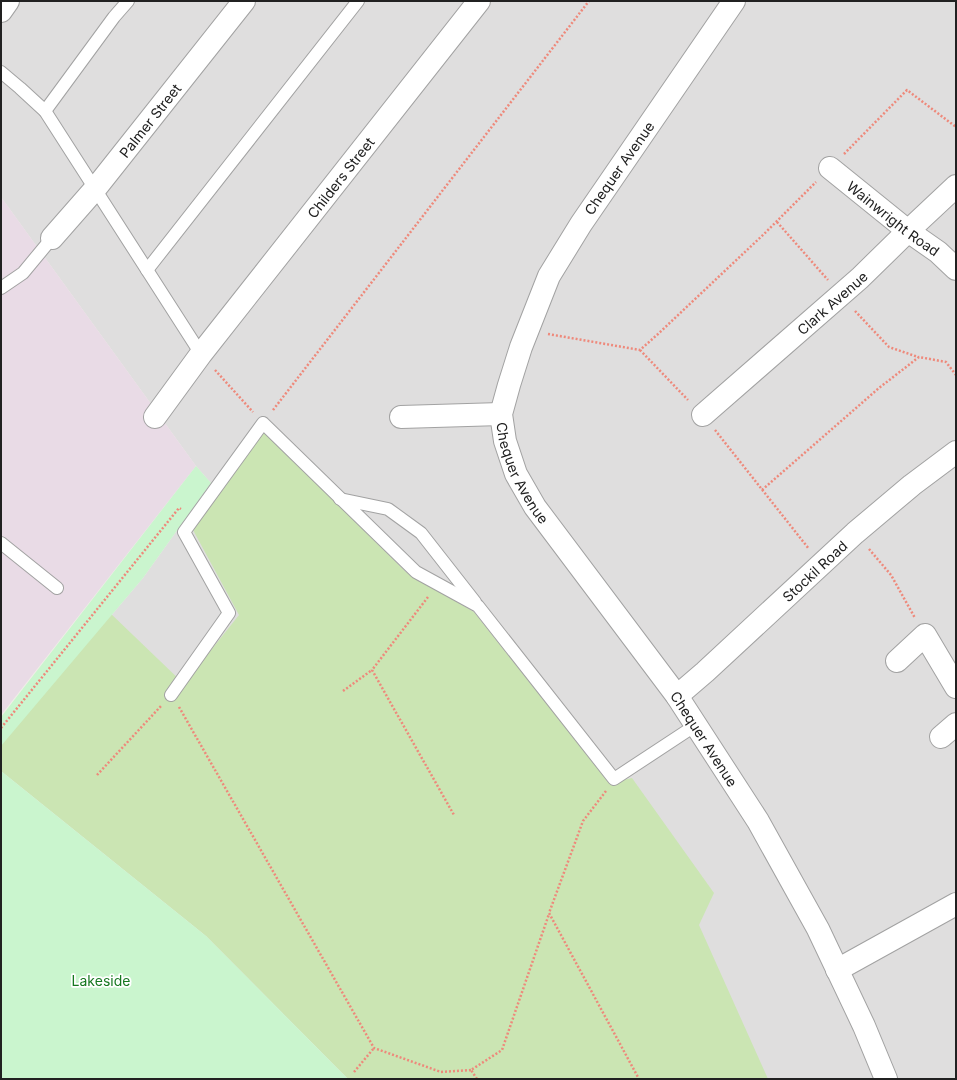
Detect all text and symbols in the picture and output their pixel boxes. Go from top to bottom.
street label: Palmer Street [115,80,184,161]
street label: Chequer Avenue [580,118,658,218]
street label: Childers Street [303,133,378,221]
street label: Wainwright Road [844,177,943,259]
street label: Clark Avenue [793,267,871,338]
street label: Chequer Avenue [494,421,553,527]
street label: Stockil Road [779,537,850,605]
street label: Chequer Avenue [667,688,742,789]
park label: Lakeside [72,972,130,989]

